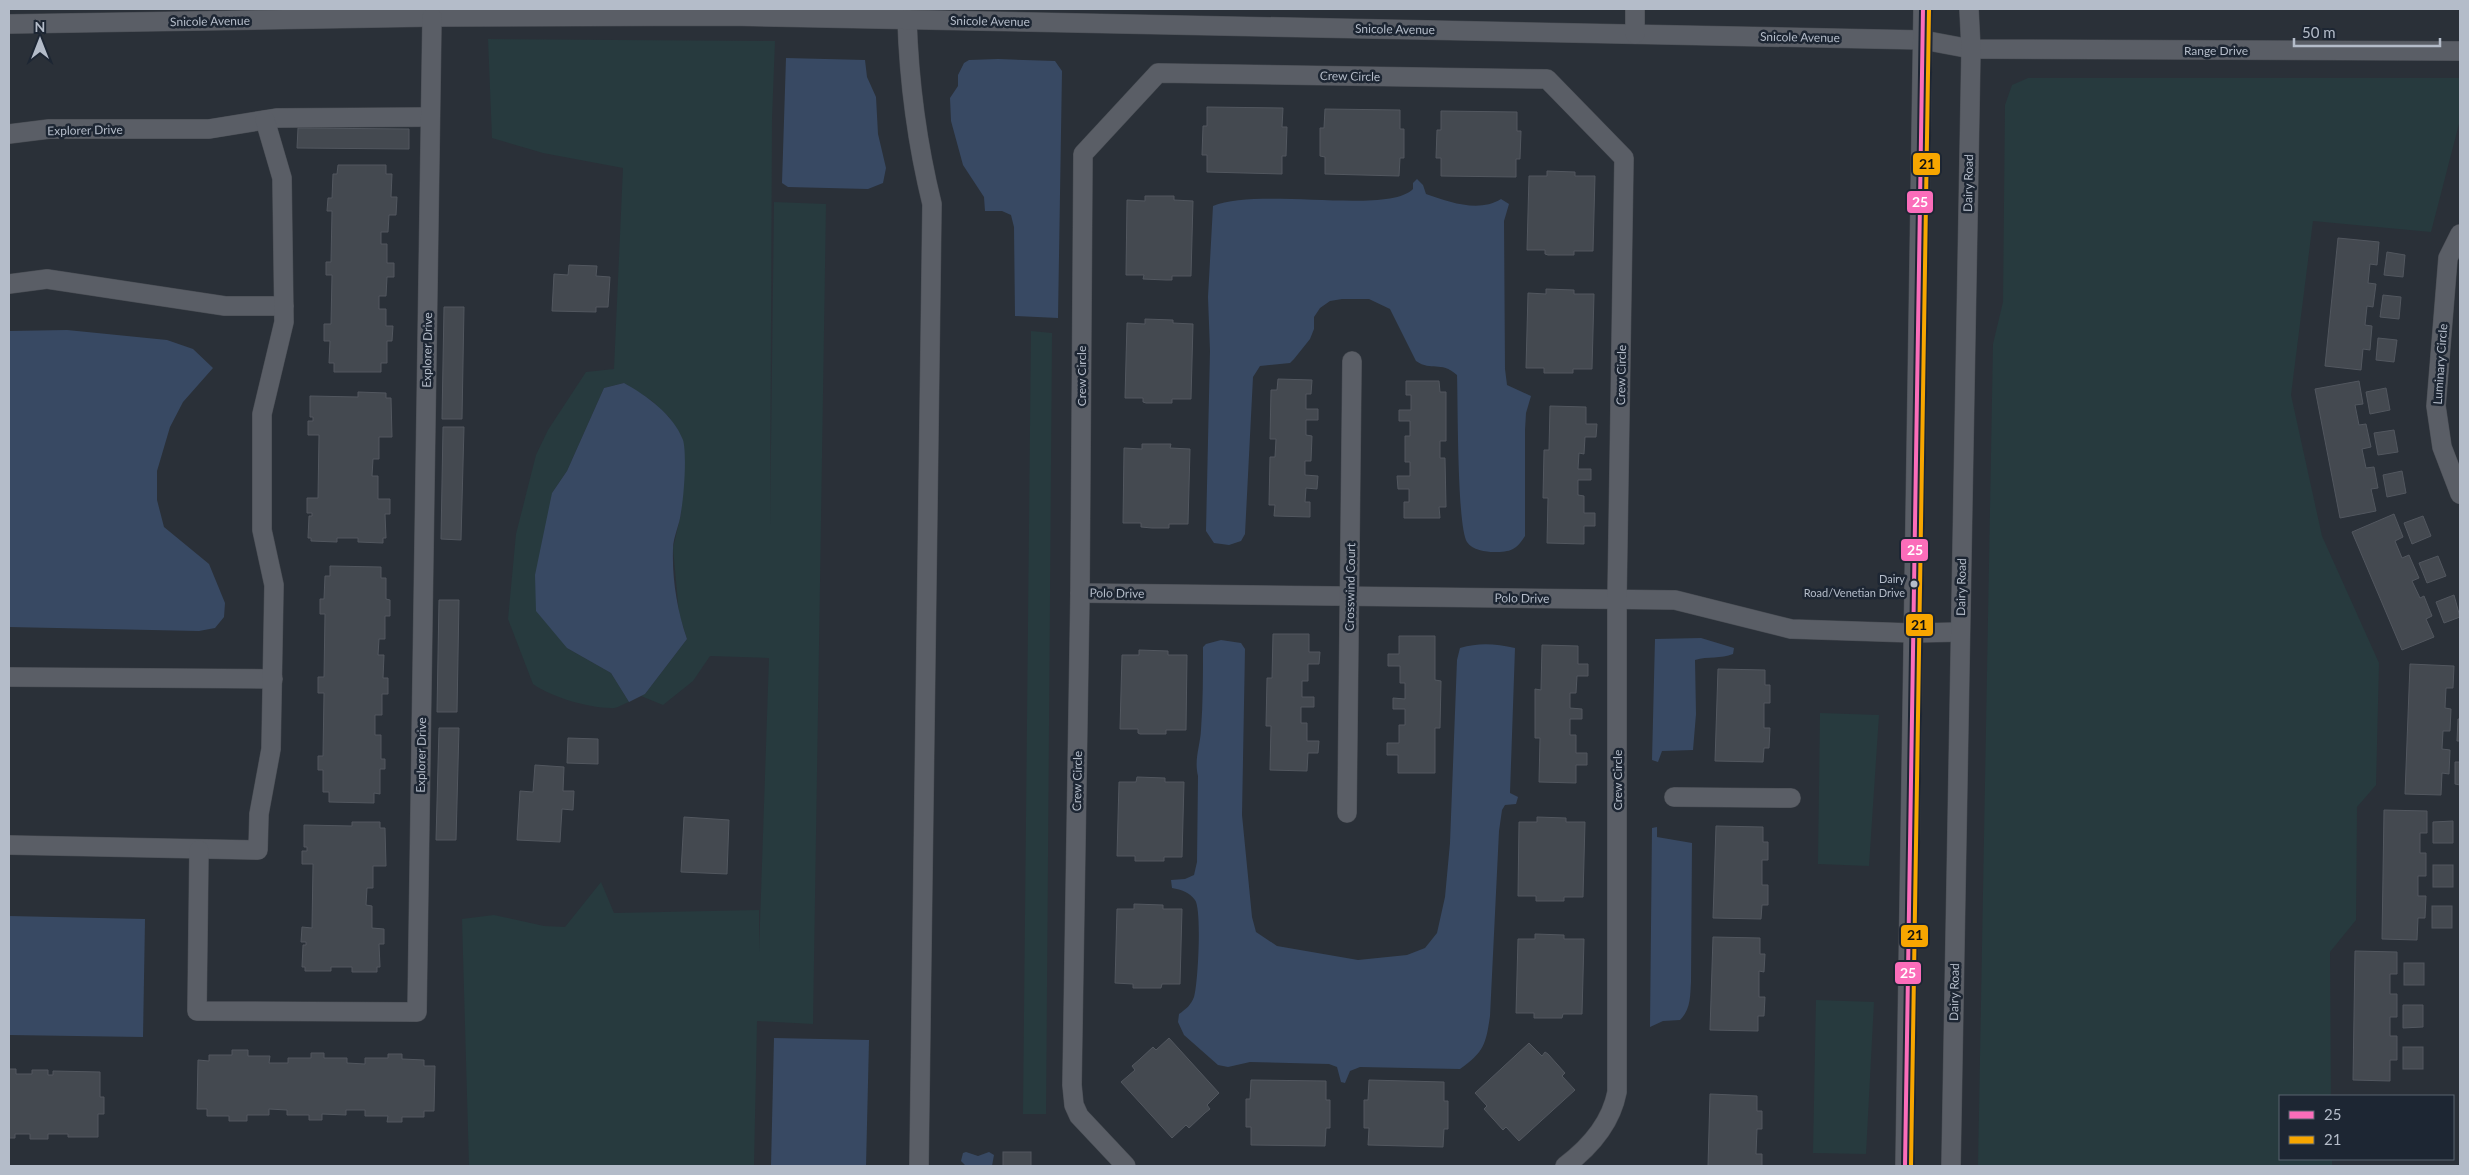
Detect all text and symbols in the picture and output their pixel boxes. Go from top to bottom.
street label: Snicole Avenue [170,13,250,29]
street label: Snicole Avenue [950,13,1030,29]
north arrow [15,15,65,65]
scale bar [2294,15,2440,47]
text: N [35,18,45,35]
street label: Snicole Avenue [1355,21,1435,37]
text: 50 m [2302,23,2336,41]
street label: Snicole Avenue [1760,29,1840,45]
street label: Range Drive [2184,43,2248,58]
street label: Crew Circle [1320,68,1380,84]
street label: Explorer Drive [47,122,123,138]
line badge: 21 [1912,152,1941,176]
street label: Dairy Road [1960,154,1976,212]
text: 21 [1919,155,1935,172]
line badge: 25 [1906,190,1934,214]
text: 25 [1912,193,1928,210]
street label: Explorer Drive [419,312,435,388]
street label: Luminary Circle [2430,323,2450,405]
street label: Crew Circle [1613,345,1629,405]
street label: Crew Circle [1074,346,1089,406]
line badge: 25 [1900,538,1929,562]
text: 25 [1907,541,1923,558]
street label: Crosswind Court [1342,542,1358,631]
street label: Dairy Road [1953,558,1969,616]
place label: Dairy Road/Venetian Drive [1804,572,1905,599]
marker: Dairy Road/Venetian Drive [1909,579,1919,589]
street label: Polo Drive [1089,585,1145,601]
street label: Polo Drive [1494,590,1550,606]
line badge: 21 [1905,613,1934,637]
text: 21 [1911,616,1927,633]
street label: Explorer Drive [413,717,429,793]
street label: Crew Circle [1610,750,1625,810]
street label: Crew Circle [1069,751,1085,811]
line badge: 21 [1900,924,1929,948]
text: 21 [1907,926,1923,943]
line badge: 25 [1894,961,1922,985]
street label: Dairy Road [1946,963,1962,1021]
text: 25 [1900,964,1916,981]
legend [2279,1095,2454,1160]
text: 25 [2324,1105,2341,1123]
text: 21 [2324,1130,2341,1148]

